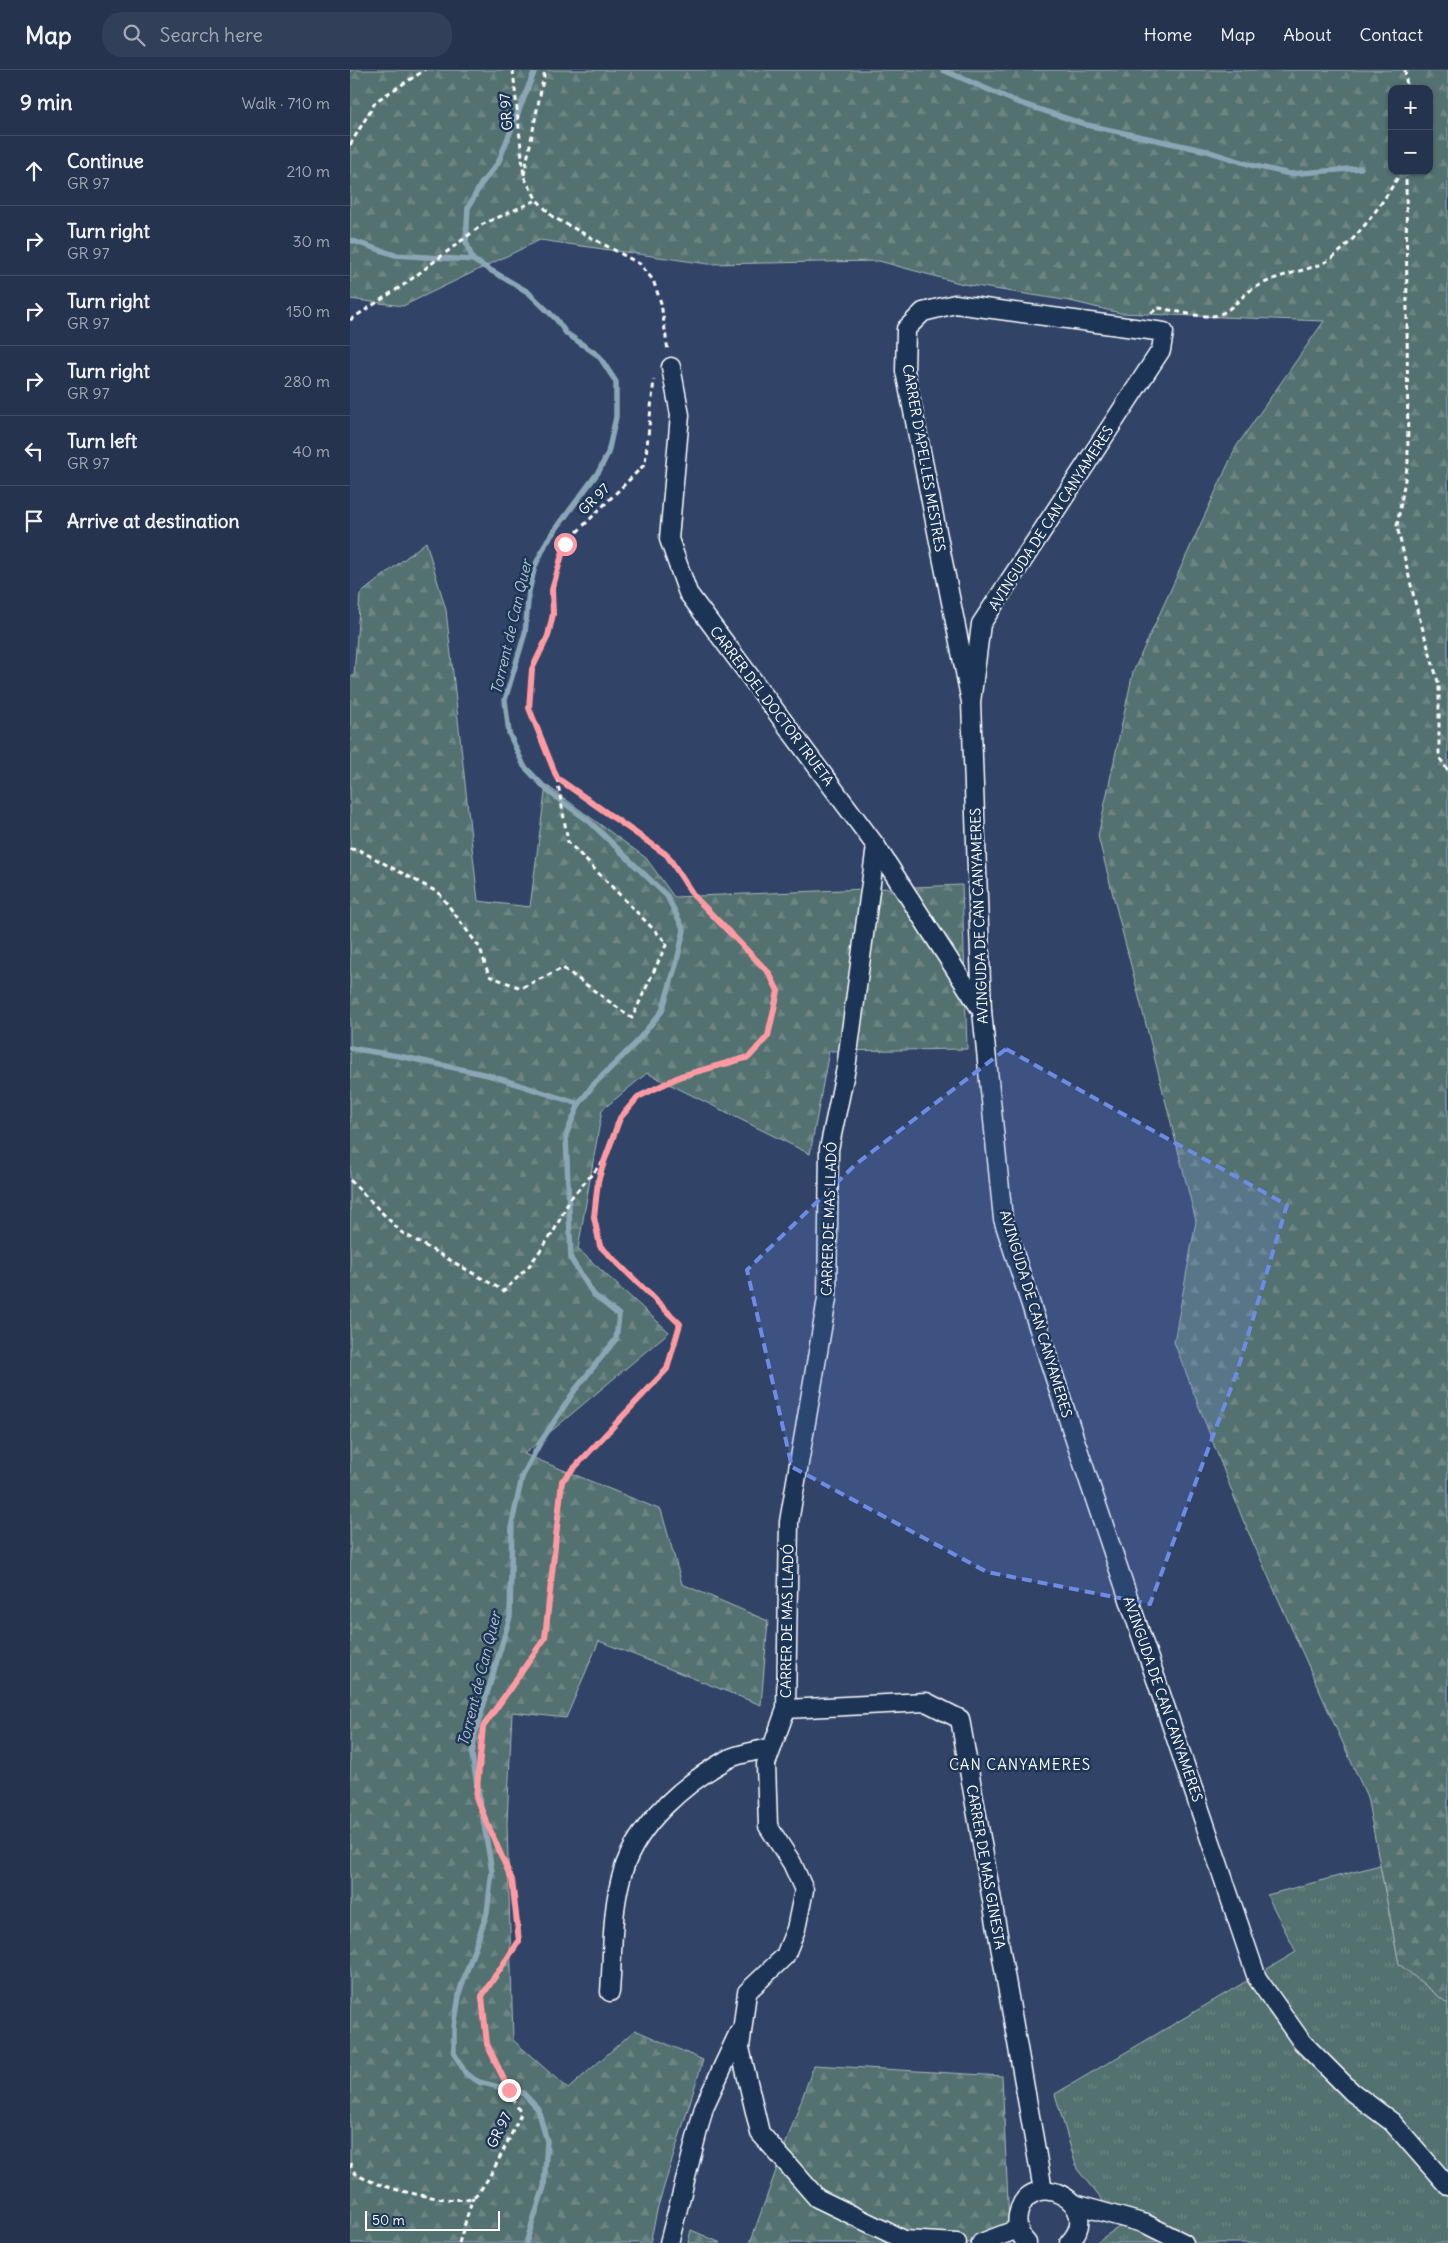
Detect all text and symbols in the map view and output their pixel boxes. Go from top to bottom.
search box [102,12,452,57]
text: Map [25,20,72,50]
icon: search [120,21,148,49]
text: Search here [160,23,263,47]
text: Home [1144,23,1192,46]
text: Map [1220,23,1255,46]
text: About [1283,23,1331,46]
text: Contact [1359,23,1423,46]
map controls [1388,85,1433,175]
button: + [1388,85,1433,130]
text: 9 min [20,89,72,116]
text: Walk · 710 m [241,93,330,113]
street label: GR 97 [495,93,517,131]
button: − [1388,130,1433,175]
text: Continue [67,149,144,173]
icon: ahead [20,157,48,185]
text: 210 m [287,161,330,181]
text: GR 97 [67,173,110,193]
text: Turn right [67,219,150,243]
icon: right [20,227,48,255]
text: 30 m [293,231,330,251]
text: GR 97 [67,243,110,263]
text: Turn right [67,289,150,313]
icon: right [20,297,48,325]
text: 150 m [286,301,330,321]
text: GR 97 [67,313,110,333]
text: Turn right [67,359,150,383]
street label: CARRER D'APEL·LES MESTRES [899,363,949,553]
icon: right [20,367,48,395]
text: 280 m [284,371,330,391]
text: GR 97 [67,383,110,403]
street label: AVINGUDA DE CAN CANYAMERES [985,422,1118,614]
text: Turn left [67,429,137,453]
icon: left [20,437,48,465]
text: 40 m [292,441,330,461]
text: GR 97 [67,453,110,473]
street label: GR 97 [574,479,614,519]
icon: arrive [20,507,48,535]
text: Arrive at destination [67,509,240,533]
route start [554,533,577,556]
water label: Torrent de Can Quer [486,556,536,696]
street label: CARRER DEL DOCTOR TRUETA [706,623,838,789]
street label: AVINGUDA DE CAN CANYAMERES [966,807,992,1024]
street label: CARRER DE MAS LLADÓ [817,1141,841,1296]
street label: AVINGUDA DE CAN CANYAMERES [996,1208,1076,1420]
street label: CARRER DE MAS LLADÓ [777,1543,797,1698]
street label: AVINGUDA DE CAN CANYAMERES [1119,1594,1207,1804]
water label: Torrent de Can Quer [453,1608,505,1748]
district label: CAN CANYAMERES [949,1755,1091,1774]
street label: CARRER DE MAS GINESTA [963,1783,1009,1951]
route end [498,2079,521,2102]
street label: GR 97 [483,2109,515,2151]
scale bar [365,2208,500,2231]
text: 50 m [372,2211,405,2229]

